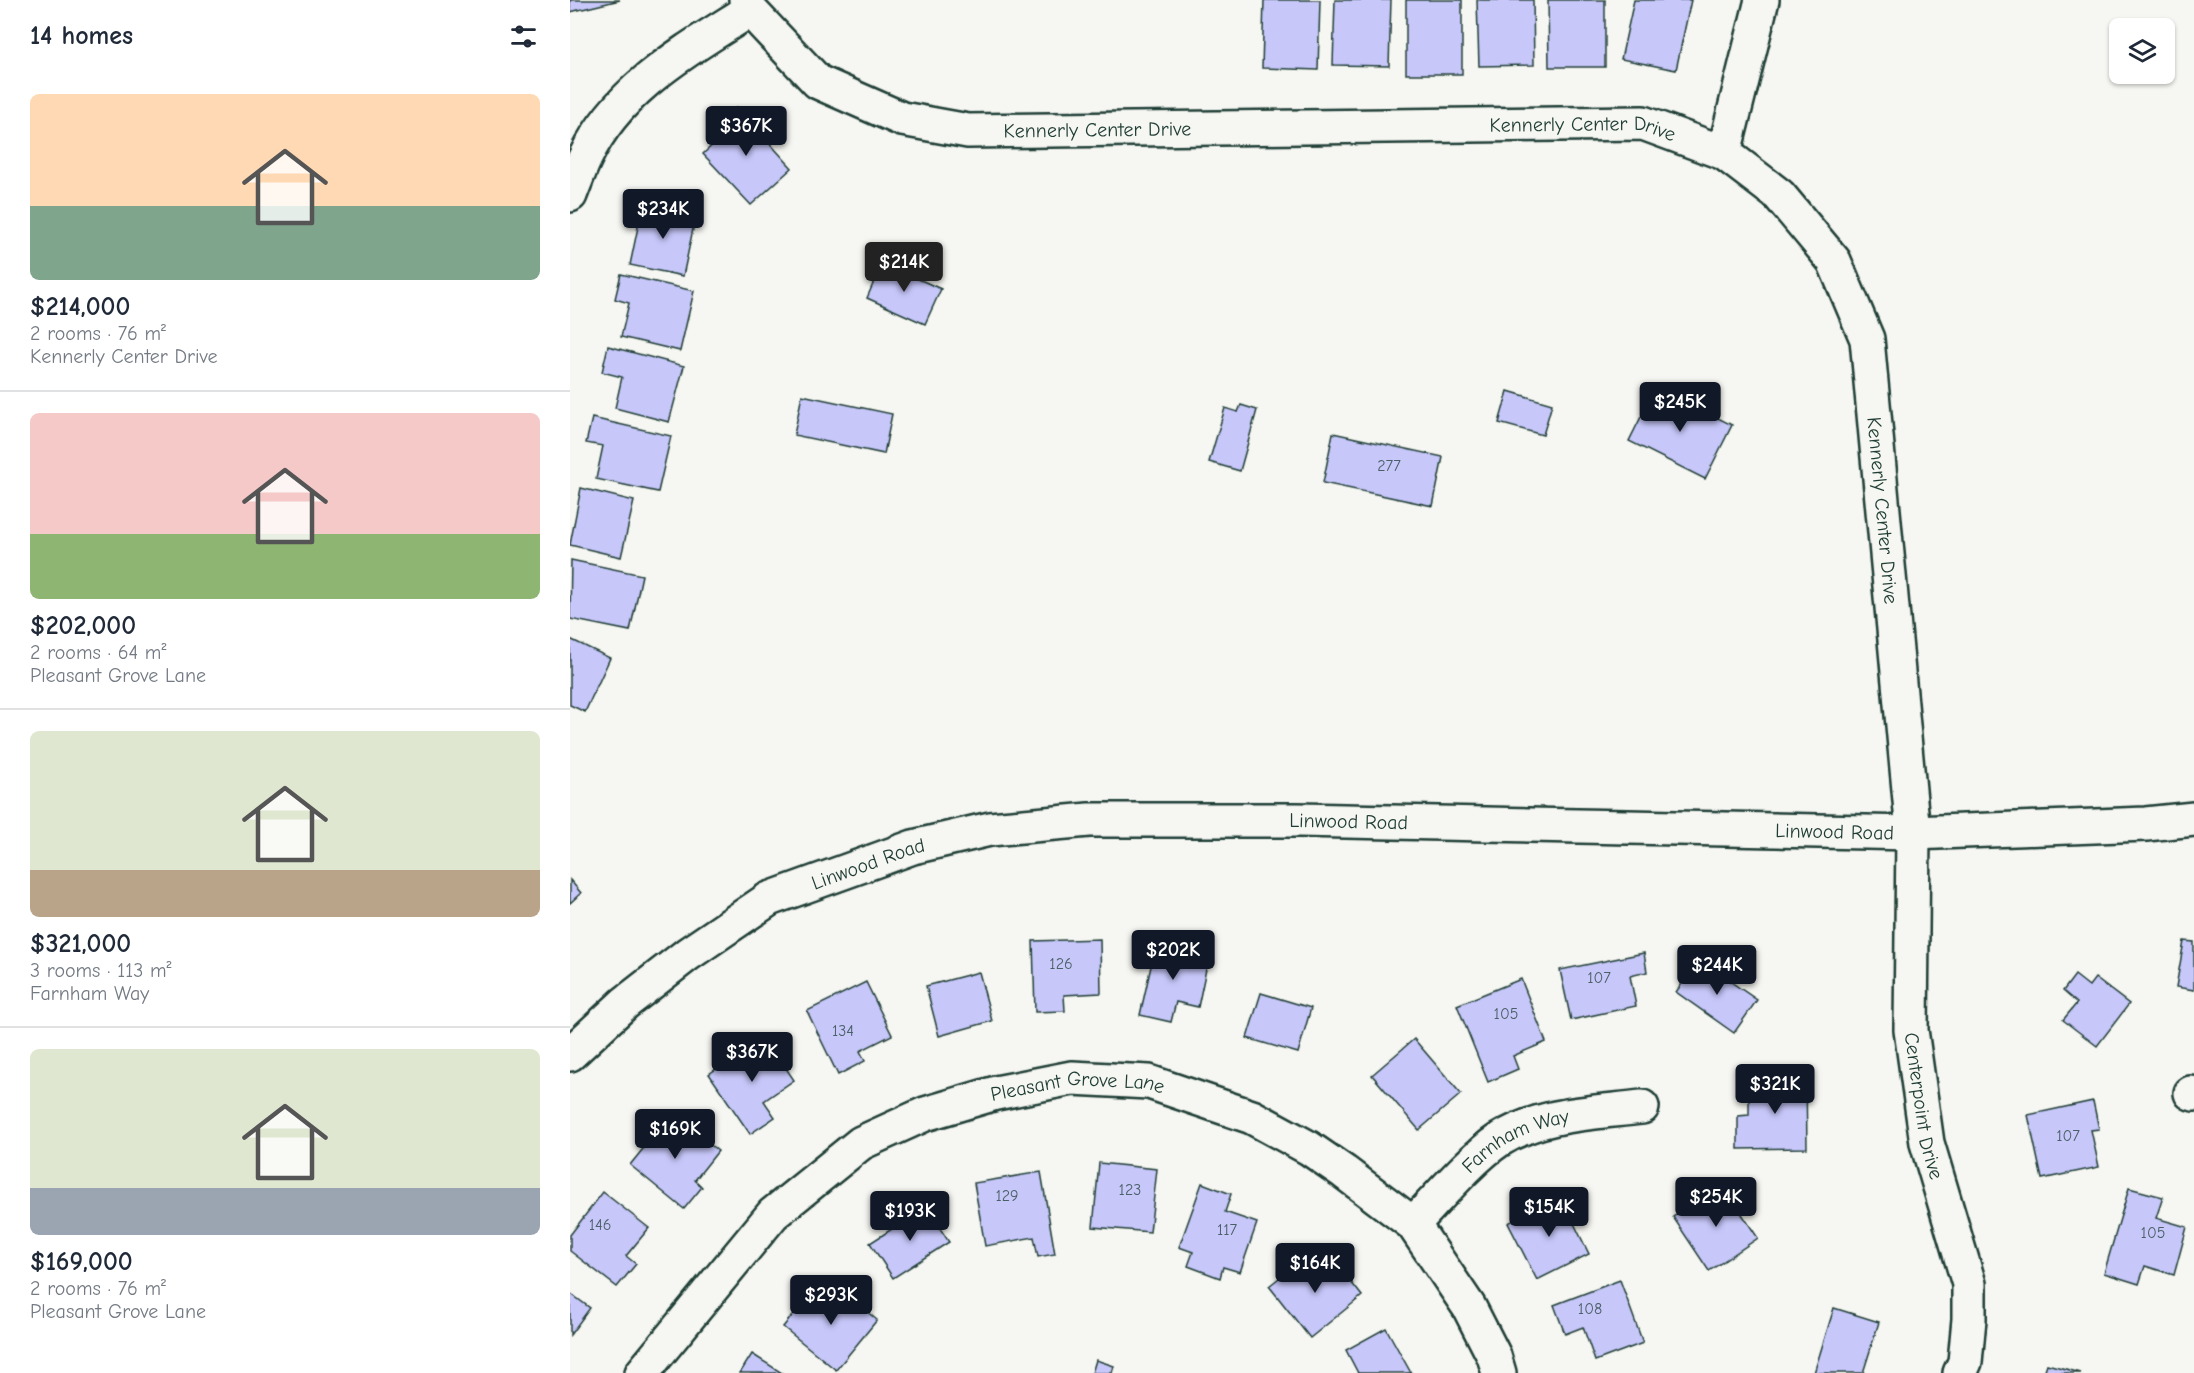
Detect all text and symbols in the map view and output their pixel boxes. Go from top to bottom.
map controls [2109,18,2175,84]
button: layers [2109,18,2175,84]
icon: filters [507,20,540,53]
text: 14 homes [30,21,133,51]
pin: $367K [704,106,788,157]
street label: Kennerly Center Drive [1489,111,1679,146]
text: $367K [720,114,772,137]
street label: Kennerly Center Drive [1003,117,1191,142]
icon: home [231,133,339,241]
pin: $234K [621,189,705,240]
text: $234K [637,197,689,220]
pin: $214K [862,242,946,293]
text: $214K [879,250,929,273]
text: $214,000 [30,292,130,322]
text: 2 rooms · 76 m² [30,322,166,345]
text: Kennerly Center Drive [30,345,217,368]
pin: $245K [1638,382,1722,433]
text: $245K [1654,390,1706,413]
street label: Kennerly Center Drive [1863,416,1903,605]
icon: home [231,452,339,560]
house number: 277 [1377,457,1401,475]
text: $202,000 [30,611,136,641]
text: 2 rooms · 64 m² [30,641,166,664]
text: Pleasant Grove Lane [30,664,206,687]
icon: home [231,770,339,878]
street label: Linwood Road [1289,809,1408,834]
street label: Linwood Road [1775,819,1894,844]
street label: Linwood Road [808,833,927,894]
text: $321,000 [30,929,131,959]
pin: $202K [1131,930,1215,981]
text: $202K [1146,938,1200,961]
pin: $244K [1675,945,1759,996]
text: $244K [1691,953,1743,976]
house number: 126 [1049,955,1073,973]
text: 3 rooms · 113 m² [30,959,171,982]
house number: 107 [1587,969,1611,987]
text: Farnham Way [30,982,149,1005]
house number: 105 [1494,1005,1518,1023]
house number: 134 [832,1022,854,1040]
street label: Centerpoint Drive [1900,1031,1949,1182]
pin: $367K [710,1032,794,1083]
text: $367K [726,1040,778,1063]
pin: $321K [1733,1064,1817,1115]
street label: Pleasant Grove Lane [988,1066,1168,1105]
text: $321K [1750,1072,1800,1095]
icon: home [231,1088,339,1196]
street label: Farnham Way [1457,1104,1571,1177]
pin: $169K [633,1109,717,1160]
text: $169K [649,1117,701,1140]
house number: 107 [2056,1127,2080,1145]
pin: $254K [1674,1177,1758,1228]
house number: 123 [1119,1181,1141,1199]
text: $254K [1689,1185,1743,1208]
house number: 129 [995,1187,1019,1205]
pin: $154K [1507,1187,1591,1238]
pin: $193K [868,1191,952,1242]
text: $154K [1523,1195,1575,1218]
text: $193K [884,1199,936,1222]
house number: 146 [589,1216,611,1234]
house number: 117 [1217,1221,1238,1239]
house number: 105 [2141,1224,2165,1242]
pin: $164K [1273,1243,1357,1294]
text: $169,000 [30,1247,133,1277]
text: $164K [1290,1251,1341,1274]
pin: $293K [789,1275,873,1326]
text: 2 rooms · 76 m² [30,1277,166,1300]
text: $293K [804,1283,858,1306]
text: Pleasant Grove Lane [30,1300,206,1323]
house number: 108 [1578,1300,1602,1318]

